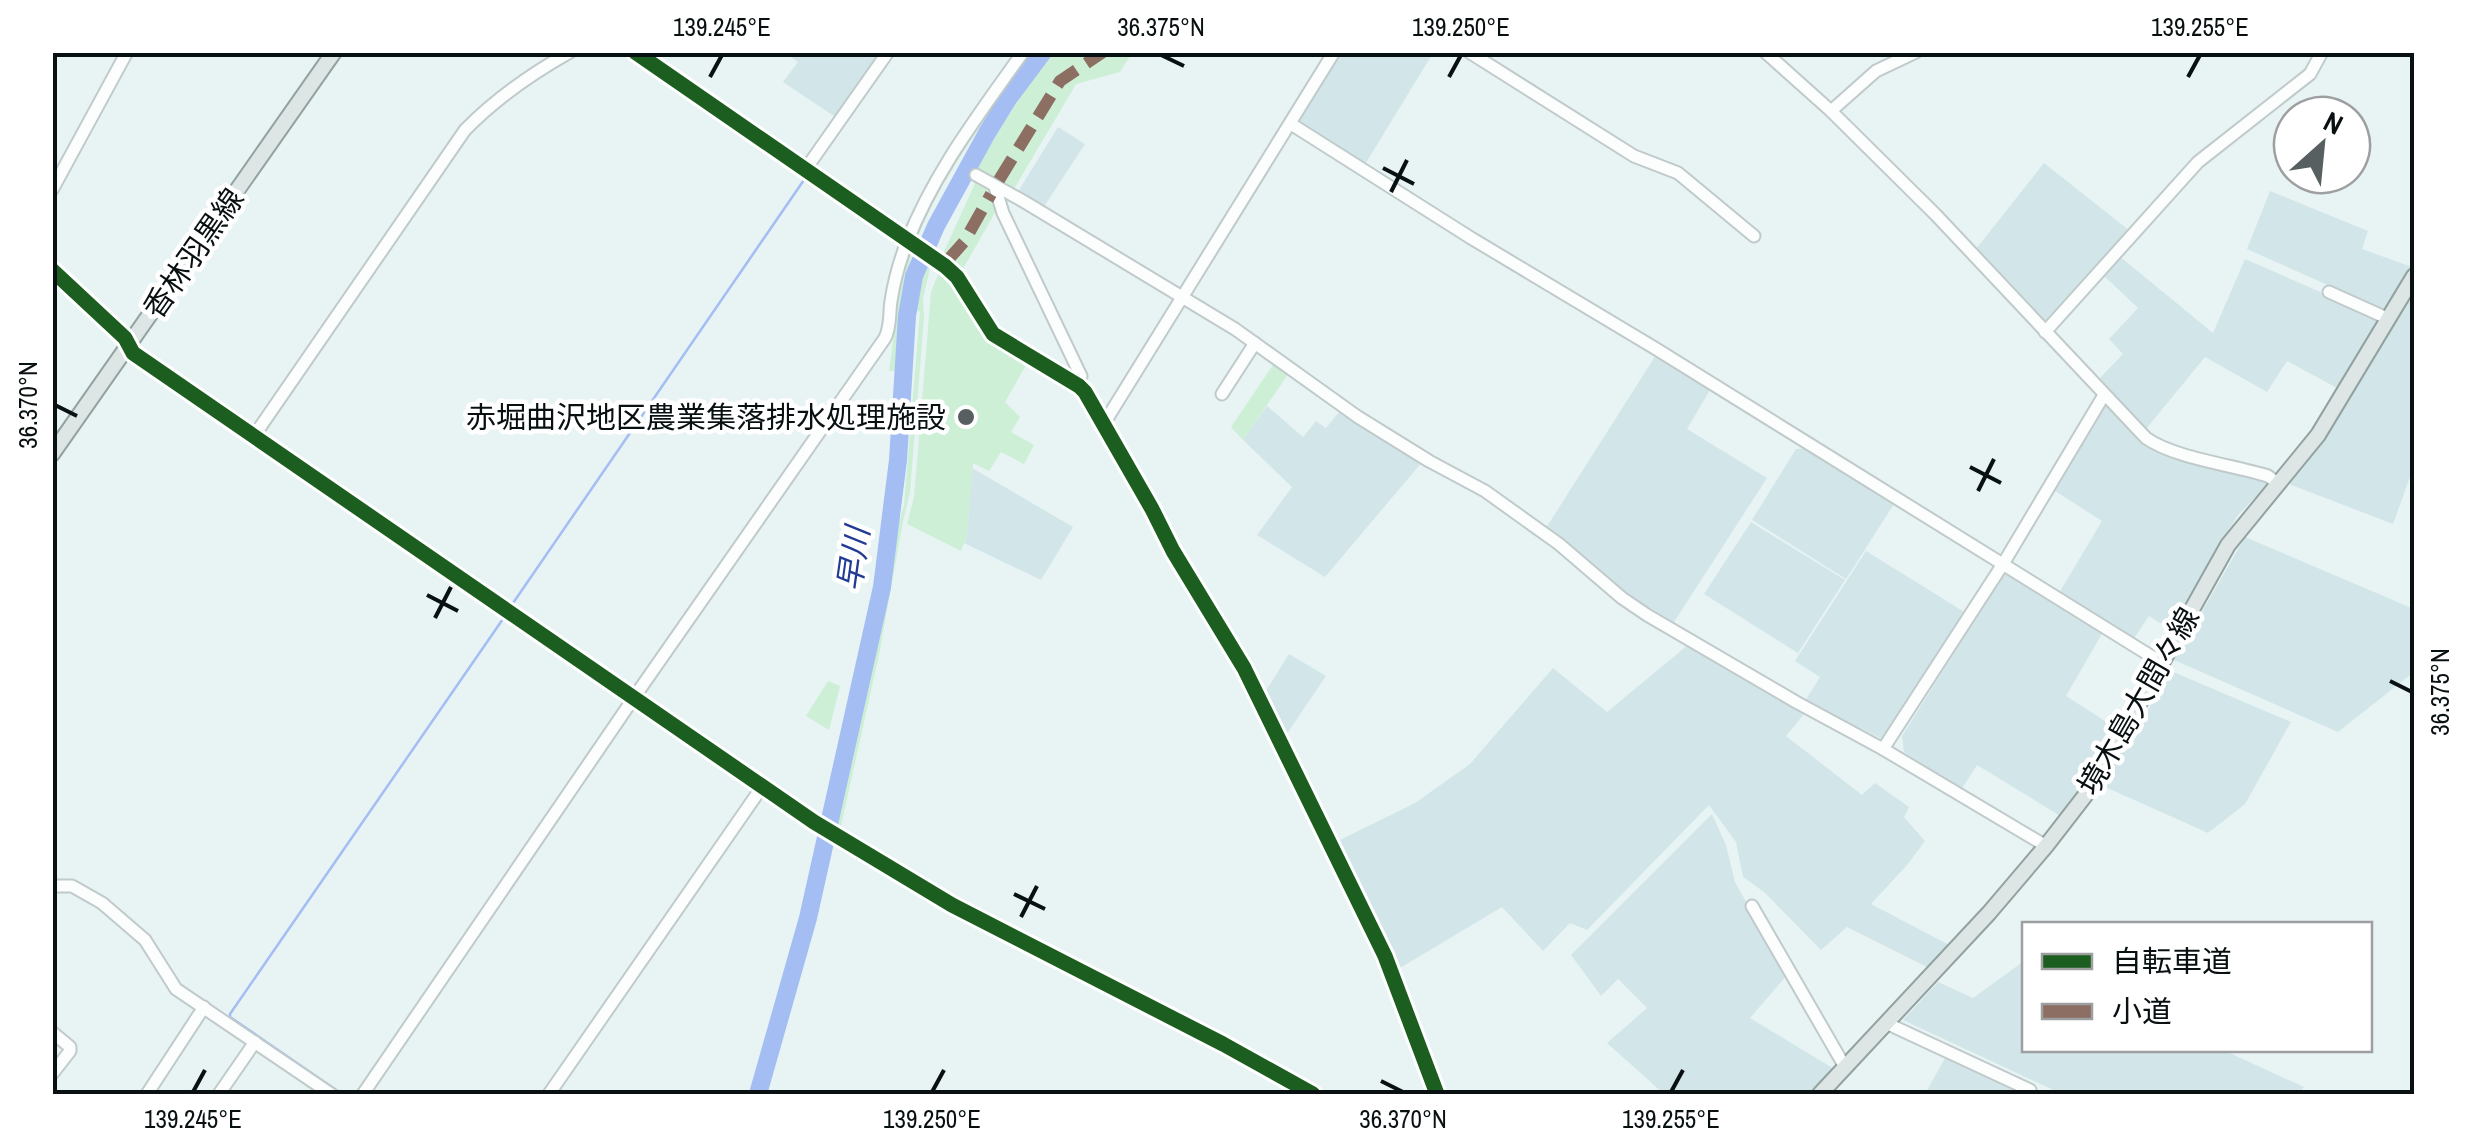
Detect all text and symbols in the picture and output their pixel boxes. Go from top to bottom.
text: 139.245°E [673,10,771,44]
text: 36.375°N [1117,10,1205,44]
text: 139.250°E [1412,10,1510,44]
text: 139.255°E [2151,10,2249,44]
north arrow [2272,95,2372,195]
text: N [2317,102,2349,143]
street label: 香林羽黒線 [134,180,252,326]
text: 36.370°N [11,361,45,449]
place label: 赤堀曲沢地区農業集落排水処理施設 [466,397,946,437]
marker: 赤堀曲沢地区農業集落排水処理施設 [955,406,977,428]
water label: 早川 [827,521,879,594]
street label: 境木島大間々線 [2068,600,2208,802]
text: 36.375°N [2423,648,2457,736]
legend [2022,922,2372,1052]
text: 自転車道 [2112,941,2232,981]
text: 小道 [2112,991,2172,1031]
text: 139.245°E [144,1102,242,1136]
text: 139.250°E [883,1102,981,1136]
text: 36.370°N [1359,1102,1447,1136]
text: 139.255°E [1622,1102,1720,1136]

